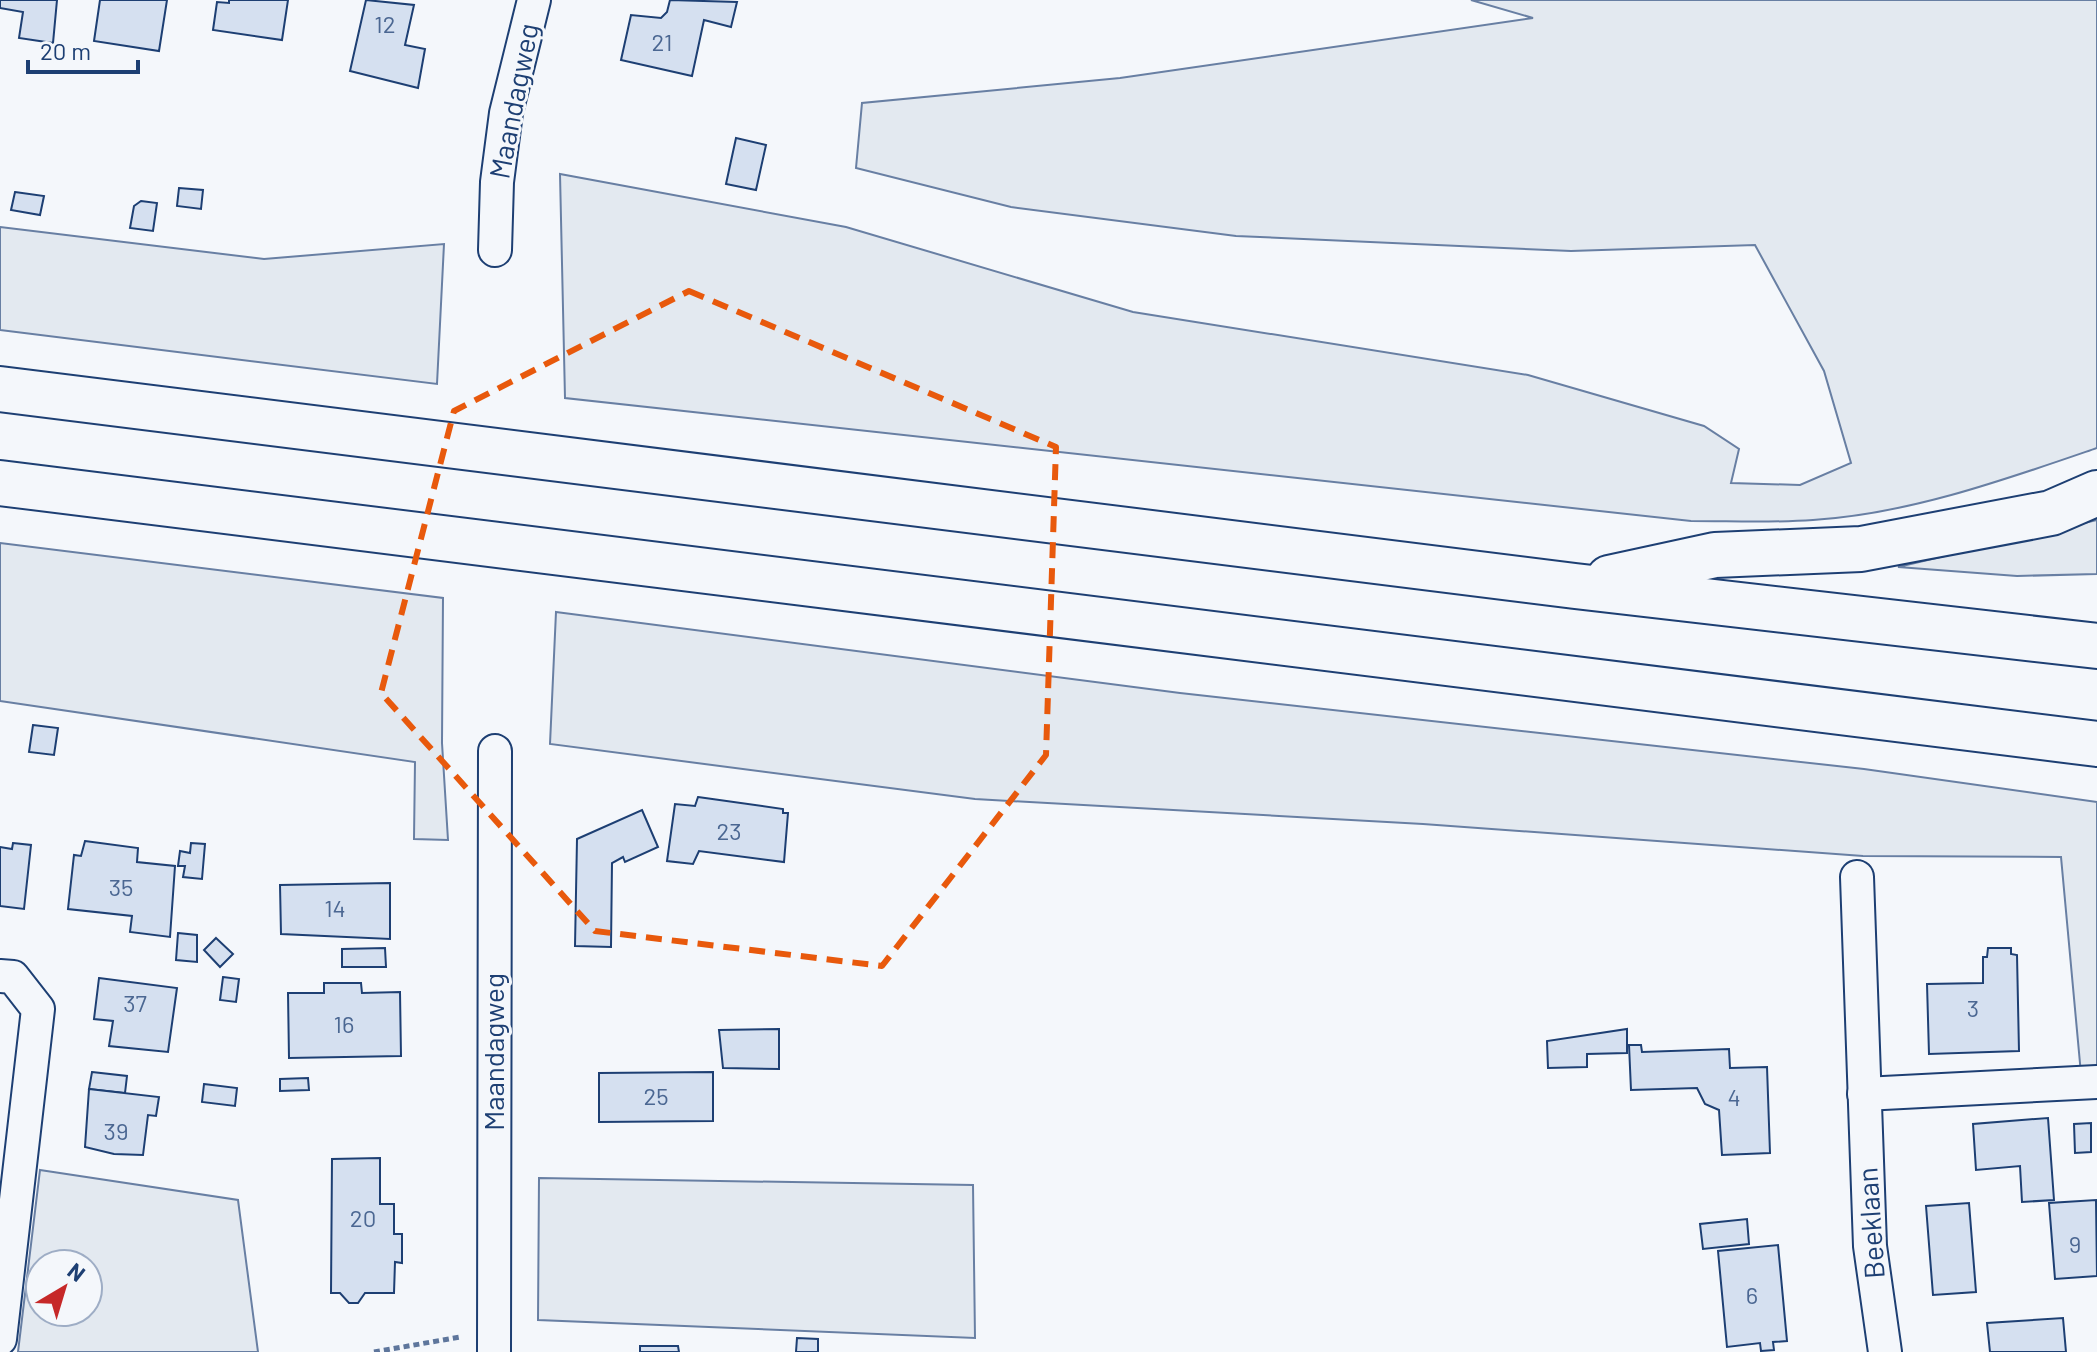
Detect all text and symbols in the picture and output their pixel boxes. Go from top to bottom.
house number: 12 [374,9,396,38]
street label: Maandagweg [481,20,545,181]
scale bar [28,24,138,74]
house number: 21 [652,27,672,56]
text: 20 m [40,36,91,65]
house number: 23 [716,816,742,845]
house number: 35 [109,872,133,901]
house number: 14 [324,893,346,922]
street label: Maandagweg [476,973,510,1131]
house number: 37 [123,988,147,1017]
house number: 3 [1967,993,1979,1022]
house number: 16 [334,1009,354,1038]
house number: 25 [643,1081,669,1110]
house number: 4 [1727,1082,1741,1111]
house number: 39 [104,1116,128,1145]
street label: Beeklaan [1849,1166,1891,1280]
house number: 20 [350,1203,376,1232]
house number: 9 [2069,1229,2081,1258]
north arrow [24,1248,104,1328]
text: N [63,1257,91,1286]
house number: 6 [1746,1280,1758,1309]

